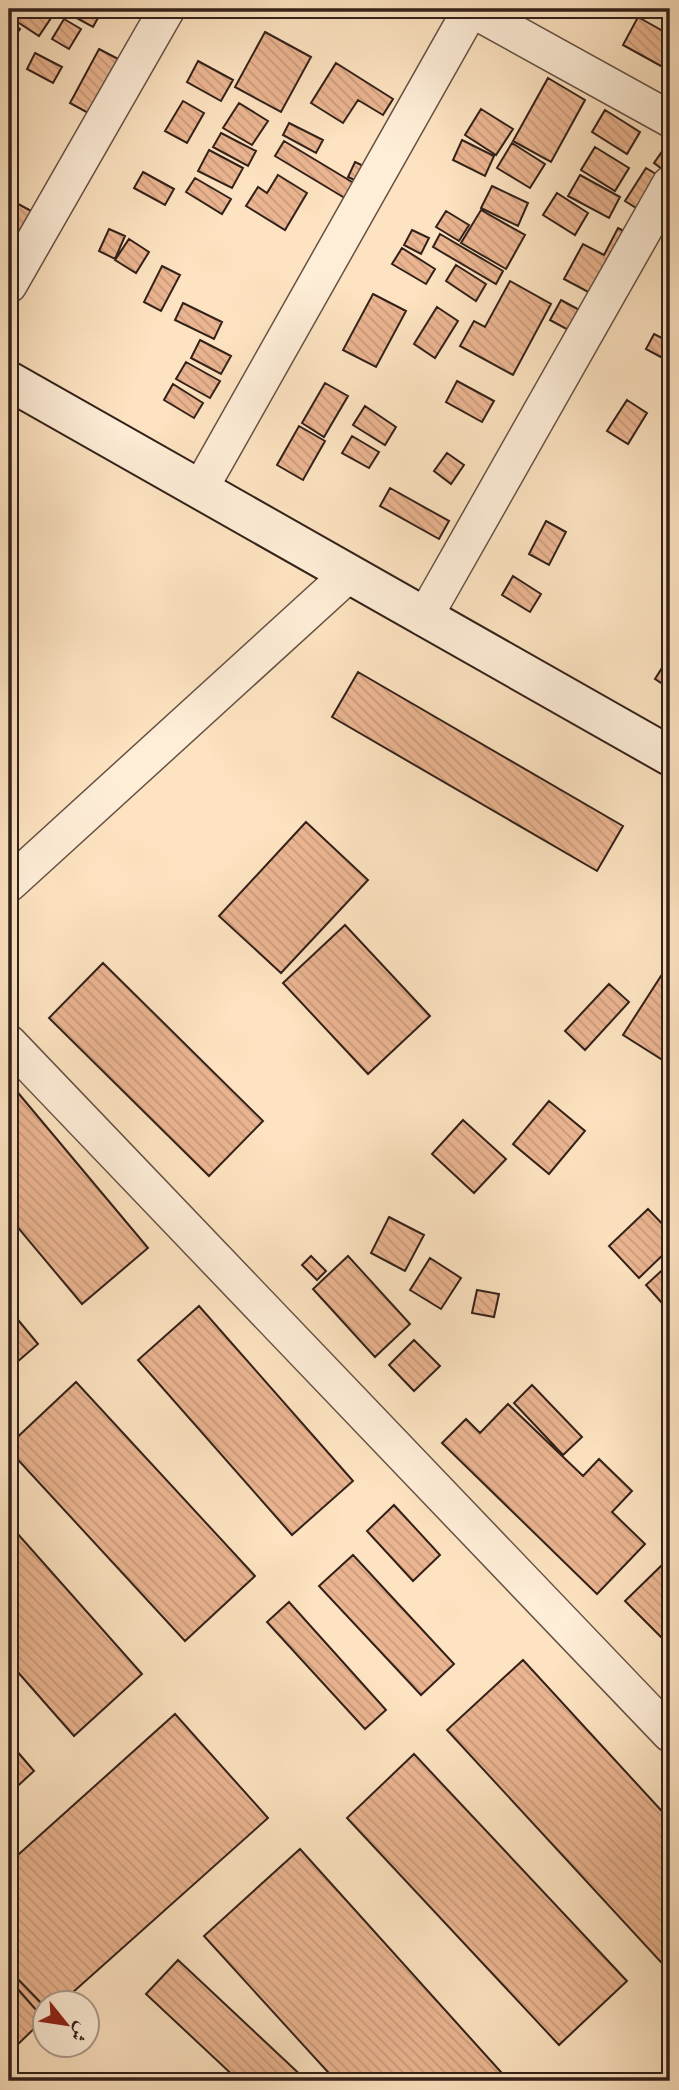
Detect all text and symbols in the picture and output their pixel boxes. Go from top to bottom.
north arrow [32,1988,102,2058]
text: ش [64,2017,94,2046]

